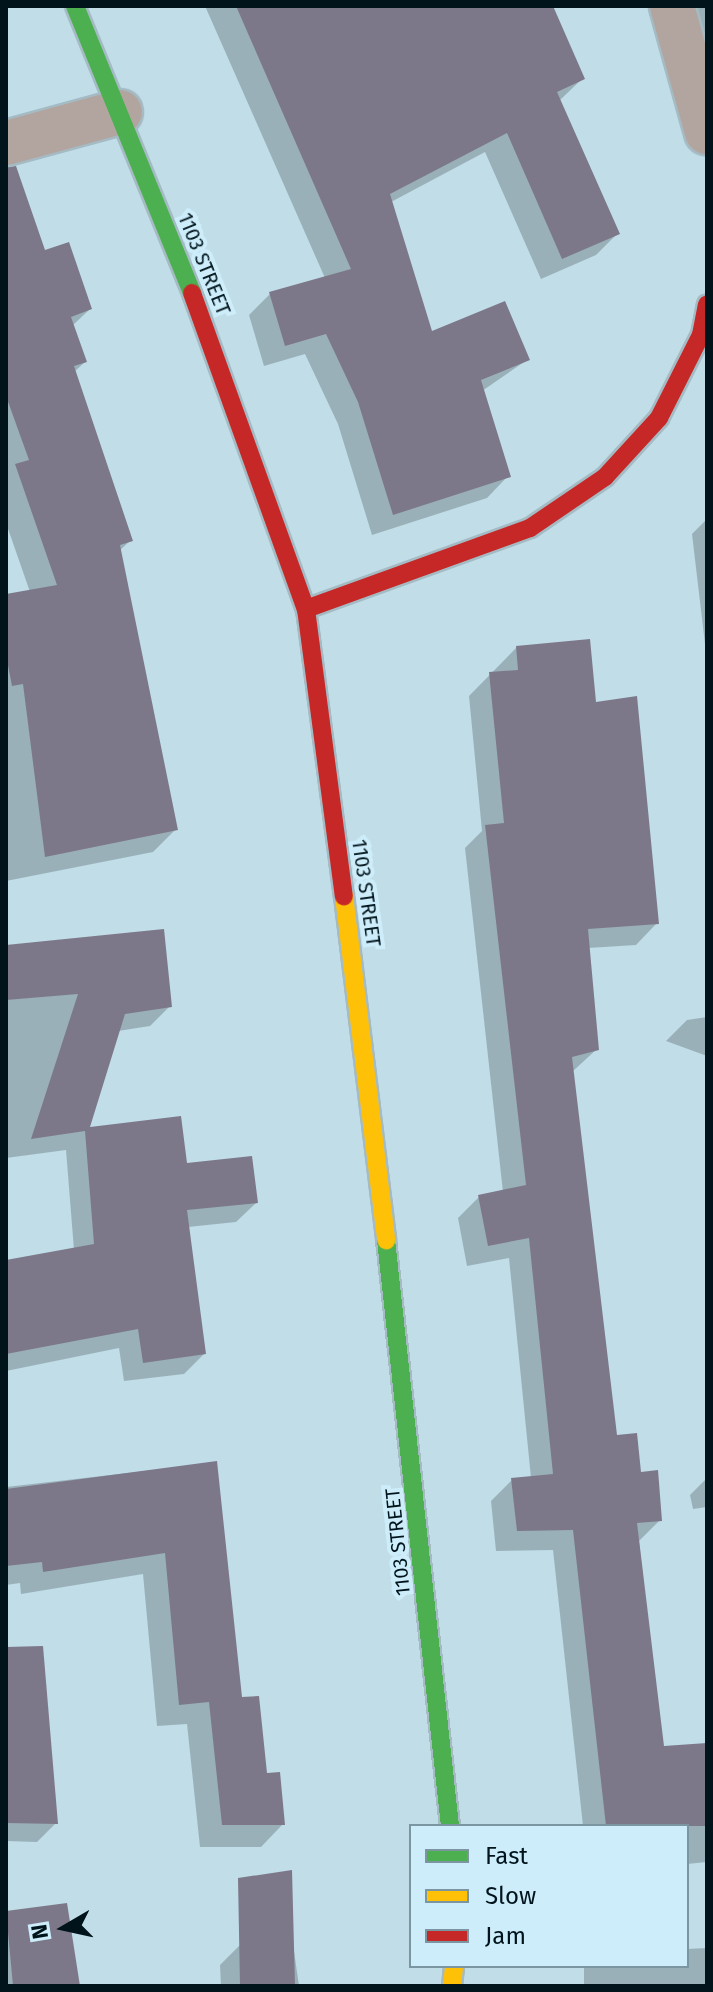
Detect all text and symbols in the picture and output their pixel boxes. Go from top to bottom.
street label: 1103 STREET [173,209,235,319]
street label: 1103 STREET [347,838,385,948]
street label: 1103 STREET [380,1487,416,1597]
legend [409,1824,689,1968]
text: Fast [485,1842,528,1870]
text: Slow [485,1882,536,1910]
north arrow [24,1888,104,1968]
text: Jam [485,1922,526,1950]
text: N [25,1923,54,1941]

